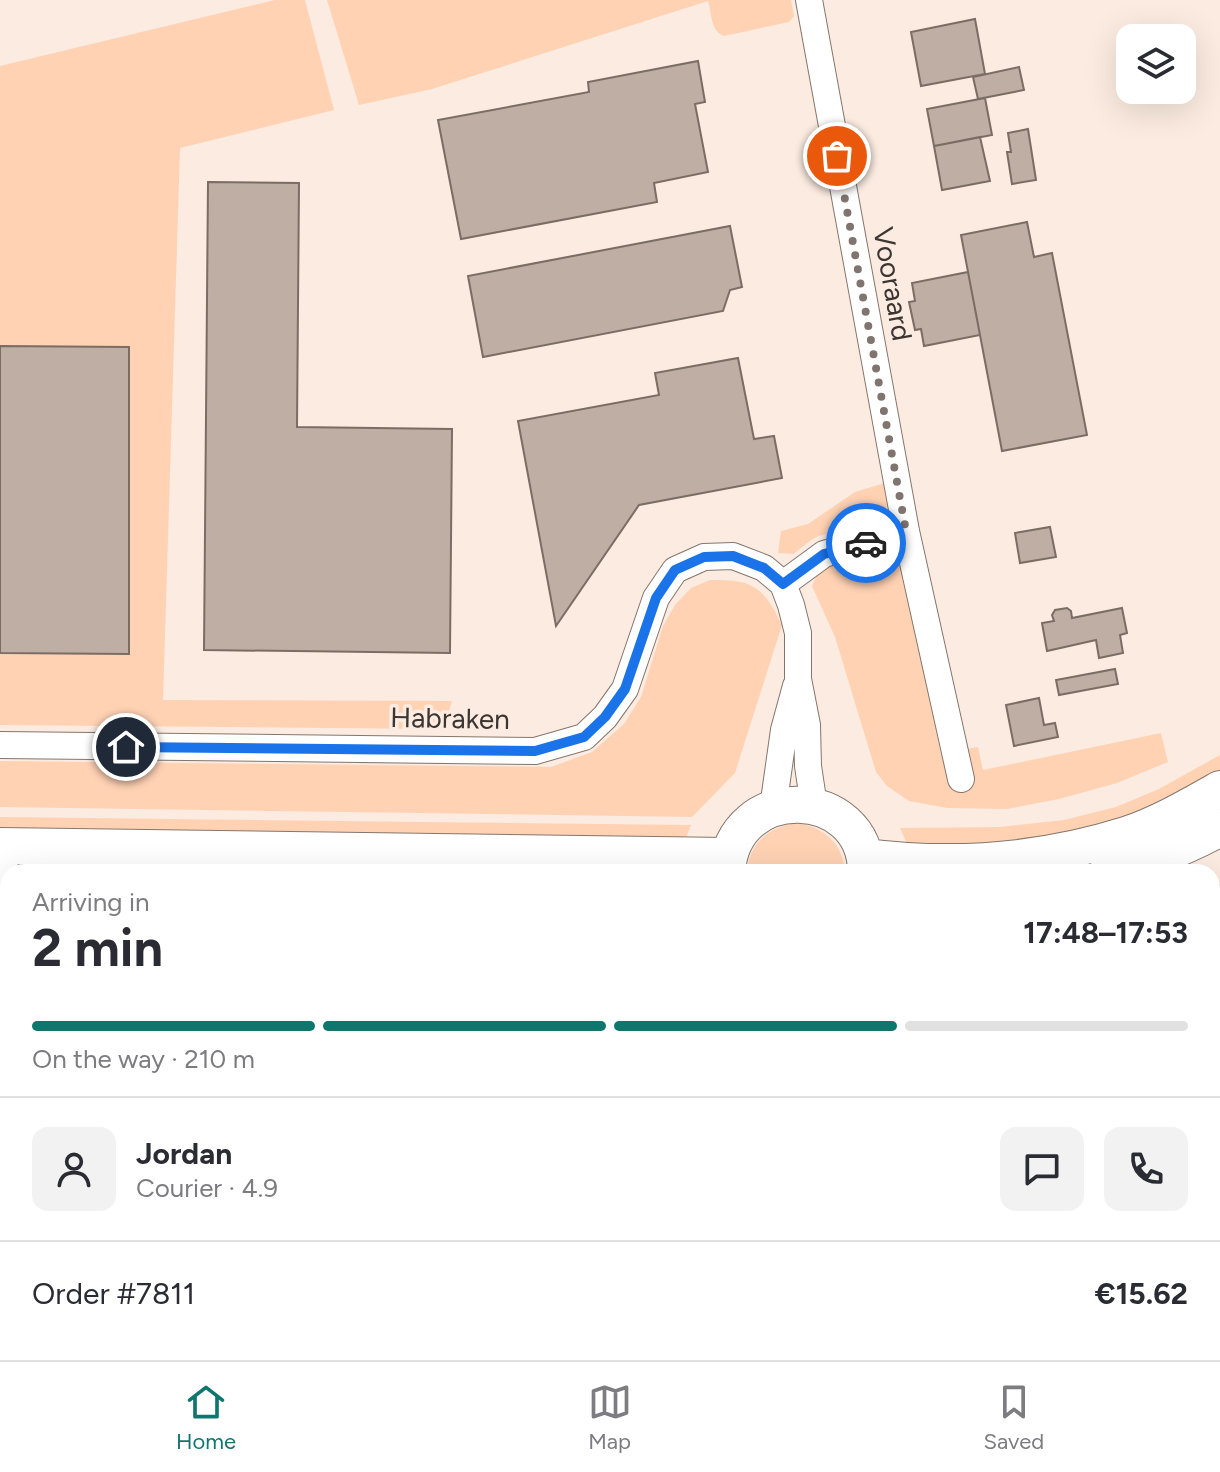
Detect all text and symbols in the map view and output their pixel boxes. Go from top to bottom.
map controls [1116,24,1196,104]
button: layers [1116,24,1196,104]
pin [803,122,871,190]
icon: bag [815,134,859,178]
street label: Vooraard [866,225,920,343]
courier [826,503,906,583]
icon: car [844,521,888,565]
street label: Habraken [390,700,510,736]
pin [92,713,160,781]
icon: home [104,725,148,769]
text: Arriving in [32,886,150,918]
text: 17:48–17:53 [1023,914,1188,951]
text: 2 min [32,917,163,979]
text: On the way · 210 m [32,1043,255,1075]
button: person [32,1127,116,1211]
button: chat [1000,1127,1084,1211]
button: phone [1104,1127,1188,1211]
text: Jordan [136,1135,232,1172]
text: Courier · 4.9 [136,1172,278,1204]
text: Order #7811 [32,1275,195,1312]
text: €15.62 [1095,1275,1188,1312]
tab: Home [176,1380,236,1455]
tab: Map [588,1380,632,1455]
tab: Saved [983,1380,1044,1455]

